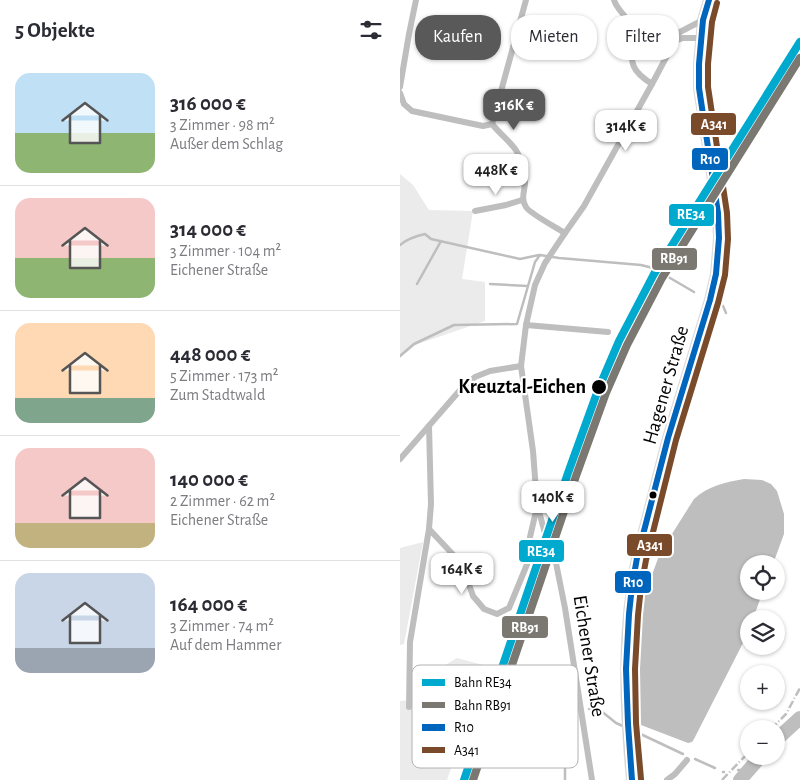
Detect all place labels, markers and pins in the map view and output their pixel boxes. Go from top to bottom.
pin: 316K € [473,88,555,131]
pin: 314K € [585,110,667,152]
pin: 448K € [455,154,537,196]
place label: Kreuztal-Eichen [458,377,586,397]
marker: Kreuztal-Eichen [590,378,608,396]
pin: 140K € [512,480,594,523]
unlabelled marker [648,490,658,500]
pin: 164K € [421,552,503,595]

